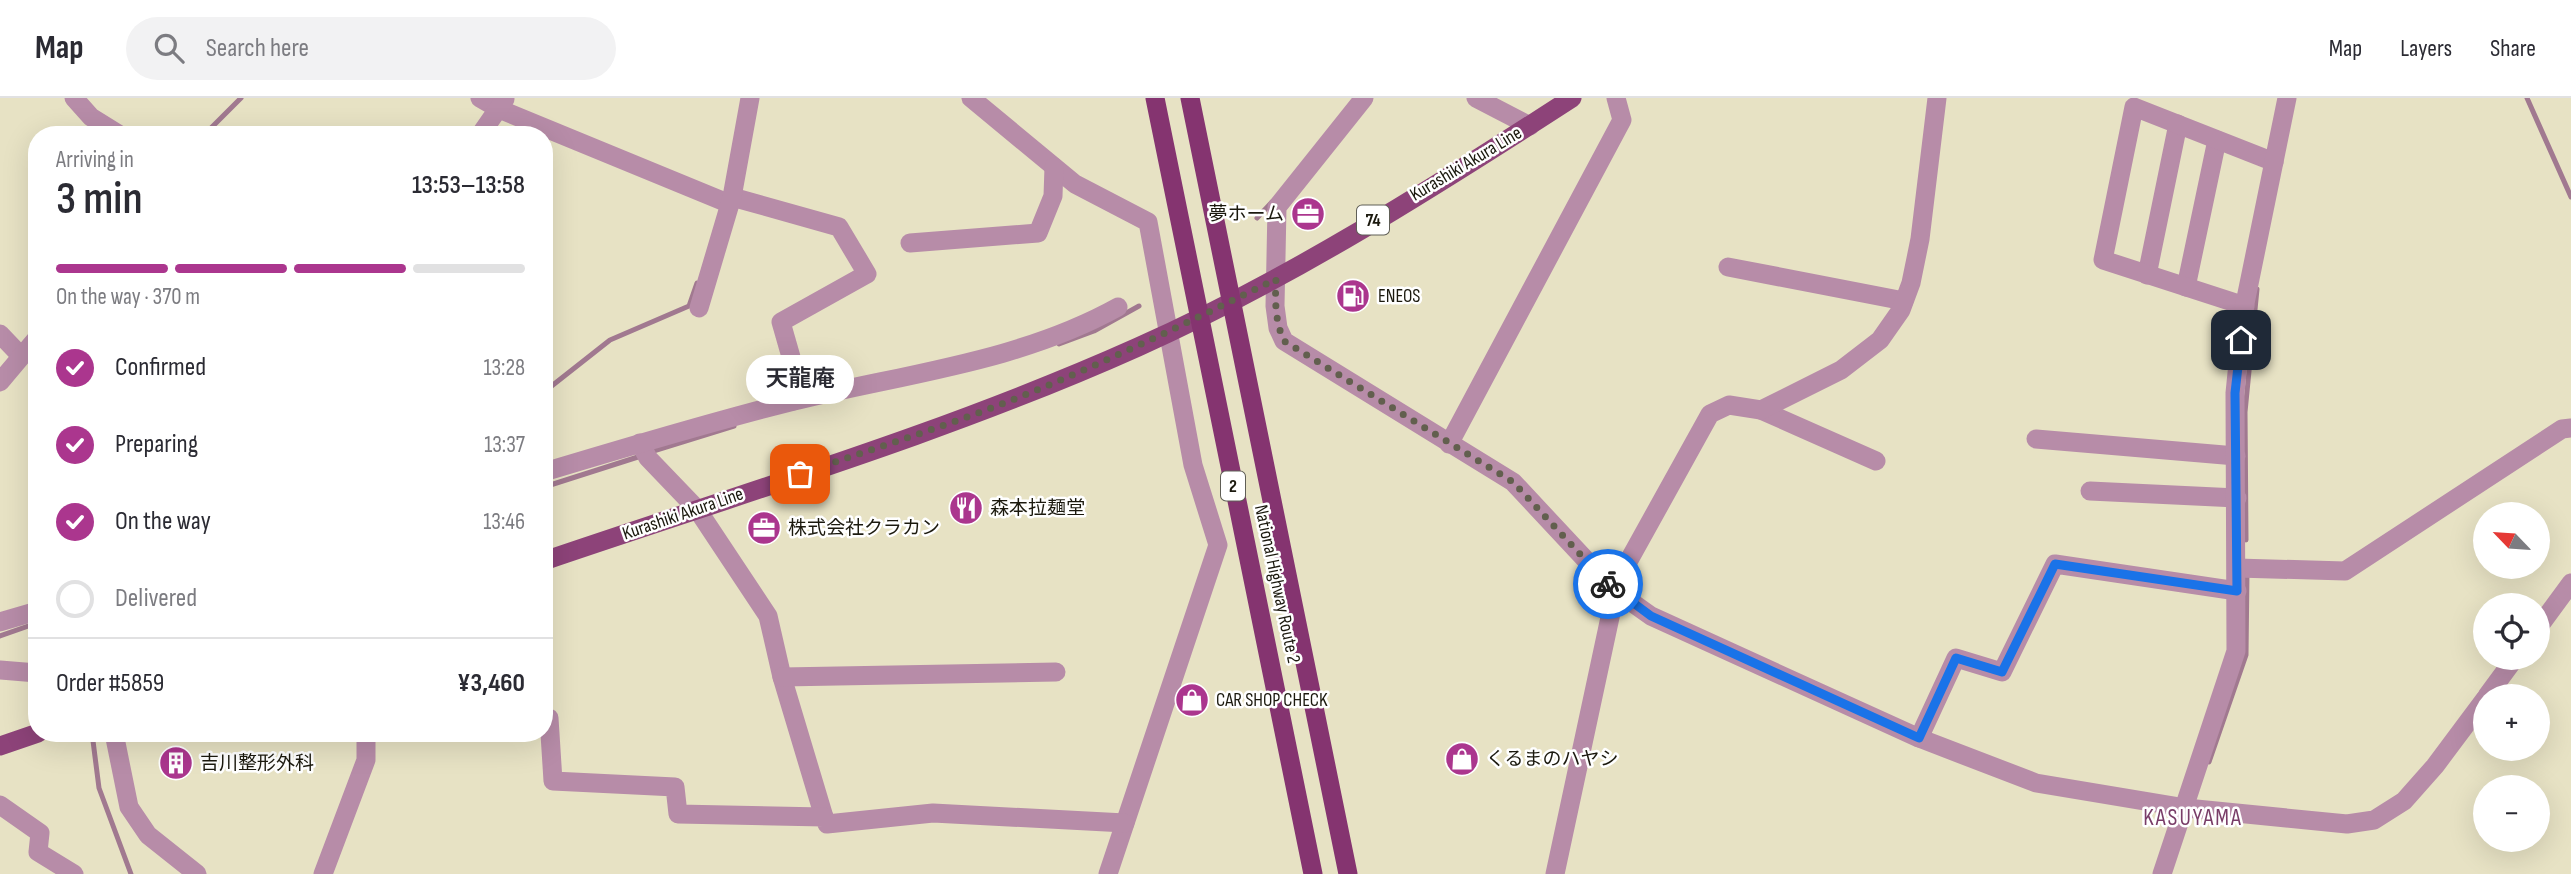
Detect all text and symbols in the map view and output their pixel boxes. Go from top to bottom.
search box [126,17,616,80]
text: Map [35,28,84,68]
icon: search [150,29,188,67]
text: Search here [206,33,309,64]
text: Map [2329,34,2362,63]
text: Layers [2400,34,2452,63]
text: Share [2490,34,2536,63]
street label: Kurashiki Akura Line [1406,122,1526,206]
text: Arriving in [56,146,134,174]
text: 13:53–13:58 [412,170,525,201]
text: 3 min [56,172,143,227]
office icon: 夢ホーム [1289,195,1327,233]
place label: 夢ホーム [1209,203,1284,226]
road number: 74 [1357,205,1389,234]
fuel station icon: ENEOS [1334,277,1372,315]
text: On the way · 370 m [56,283,200,311]
place label: ENEOS [1378,285,1420,308]
pin [2211,310,2271,370]
icon: home [2222,321,2260,359]
icon: check [56,349,94,387]
text: Confirmed [115,352,206,383]
text: 13:28 [483,354,525,382]
callout: 天龍庵 [746,355,854,404]
text: 天龍庵 [766,365,835,393]
icon: check [56,426,94,464]
text: Preparing [115,429,198,460]
text: 13:37 [484,431,525,459]
pin [770,444,830,504]
icon: bag [781,455,819,493]
road number: 2 [1221,472,1245,500]
street label: Kurashiki Akura Line [619,483,747,545]
restaurant icon: 森本拉麺堂 [947,489,985,527]
place label: 森本拉麺堂 [990,497,1085,520]
north arrow [2473,502,2550,579]
map controls [2473,502,2550,852]
icon: check [56,503,94,541]
street label: National Highway Route 2 [1249,503,1305,665]
text: On the way [115,506,211,537]
text: 13:46 [483,508,525,536]
office icon: 株式会社クラカン [745,509,783,547]
place label: 株式会社クラカン [788,517,940,540]
courier [1573,549,1643,619]
icon: bike [1589,565,1627,603]
text: Delivered [115,583,197,614]
button: locate [2473,593,2550,670]
text: Order #5859 [56,668,164,699]
text: ¥3,460 [457,668,525,699]
shop icon: CAR SHOP CHECK [1173,681,1211,719]
button: + [2473,684,2550,761]
place label: CAR SHOP CHECK [1216,689,1328,712]
shop icon: くるまのハヤシ [1443,740,1481,778]
building icon: 吉川整形外科 [157,744,195,782]
place label: くるまのハヤシ [1486,748,1619,771]
place label: 吉川整形外科 [200,752,314,775]
button: − [2473,775,2550,852]
district label: KASUYAMA [2143,804,2243,832]

